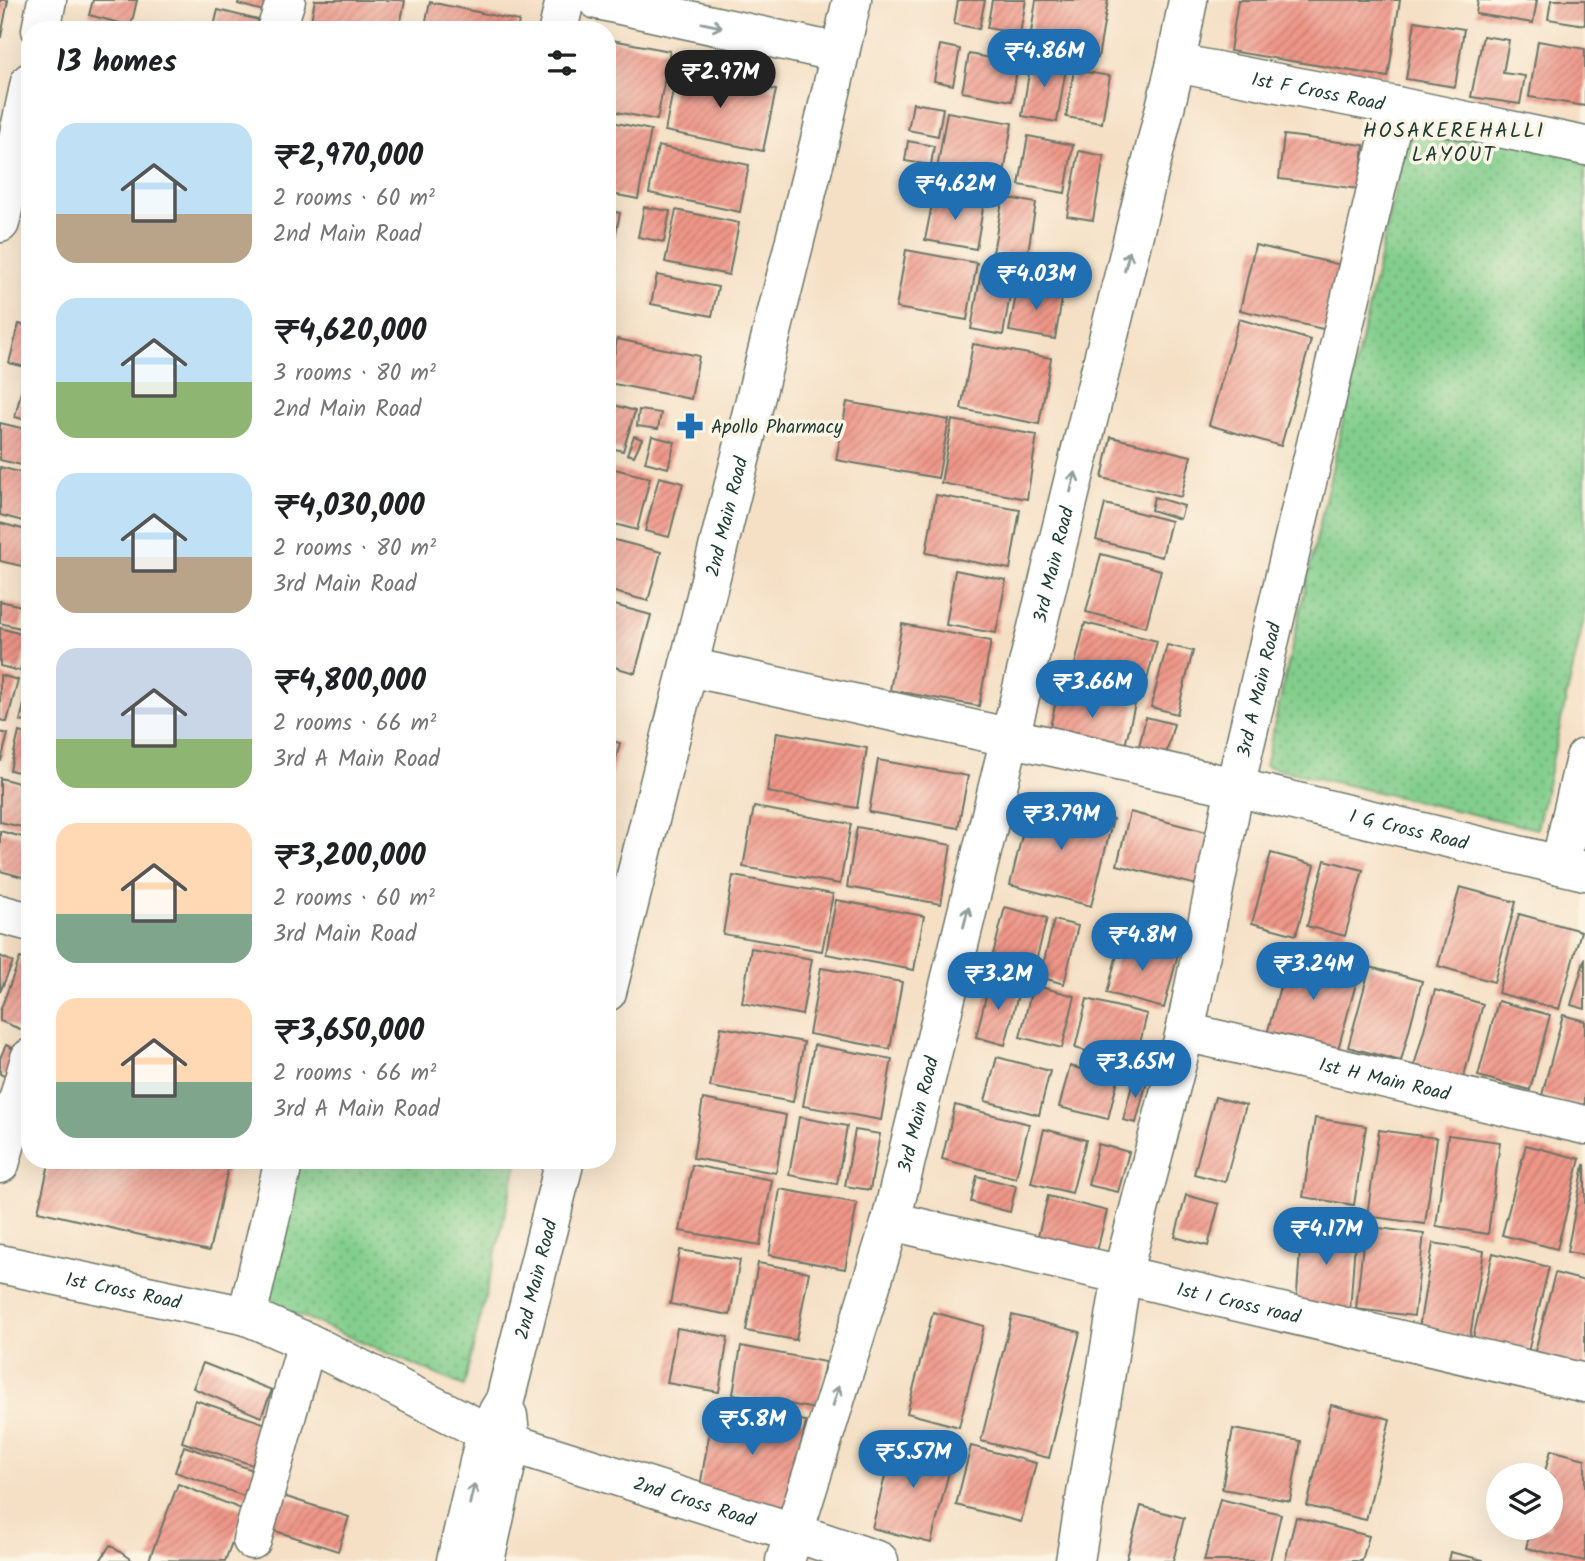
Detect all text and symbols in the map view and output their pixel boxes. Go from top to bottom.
one-way arrow [700,18,723,32]
pin: ₹4.86M [987,29,1101,89]
text: ₹4.86M [1003,34,1085,70]
text: 13 homes [56,39,177,87]
icon: filters [543,44,581,82]
pin: ₹2.97M [663,50,777,110]
text: ₹2.97M [681,55,759,91]
street label: 1st F Cross Road [1249,65,1387,121]
district label: HOSAKEREHALLI LAYOUT [1363,115,1545,172]
text: ₹2,970,000 [273,133,423,181]
icon: home [112,151,196,235]
pin: ₹4.62M [898,162,1012,222]
text: ₹4.62M [914,167,996,203]
text: 2 rooms · 60 m² [273,181,435,217]
text: 2nd Main Road [273,217,421,253]
one-way arrow [1121,250,1134,273]
pin: ₹4.03M [979,252,1093,312]
text: ₹4.03M [996,257,1076,293]
text: ₹4,620,000 [273,308,426,356]
icon: home [112,326,196,410]
text: 3 rooms · 80 m² [273,356,436,392]
text: 2nd Main Road [273,392,421,428]
pharmacy icon: Apollo Pharmacy [675,411,705,441]
place label: Apollo Pharmacy [711,413,844,443]
street label: 2nd Main Road [698,453,757,580]
one-way arrow [1067,471,1080,494]
text: ₹4,030,000 [273,483,425,531]
icon: home [112,501,196,585]
street label: 3rd Main Road [1026,504,1083,626]
text: 2 rooms · 80 m² [273,531,436,567]
text: 3rd Main Road [273,567,416,603]
street label: 3rd A Main Road [1230,619,1291,761]
text: ₹4,800,000 [273,658,426,706]
pin: ₹3.66M [1035,660,1149,720]
text: ₹3.66M [1052,665,1132,701]
icon: home [112,676,196,760]
text: 2 rooms · 66 m² [273,706,436,742]
text: 3rd A Main Road [273,742,440,778]
pin: ₹3.79M [1004,792,1118,852]
text: ₹3.79M [1022,797,1100,833]
street label: 1 G Cross Road [1346,802,1471,860]
text: ₹3,200,000 [273,833,426,881]
icon: home [112,851,196,935]
text: 2 rooms · 60 m² [273,881,435,917]
one-way arrow [960,906,973,929]
pin: ₹4.8M [1093,914,1191,973]
text: 3rd Main Road [273,917,416,953]
text: ₹4.8M [1108,918,1176,954]
pin: ₹3.24M [1256,942,1370,1002]
text: ₹3.24M [1272,947,1354,983]
pin: ₹3.2M [949,953,1047,1012]
text: ₹3.2M [964,957,1032,993]
text: ₹3,650,000 [273,1008,424,1056]
icon: home [112,1026,196,1110]
pin: ₹3.65M [1078,1040,1192,1100]
text: ₹3.65M [1095,1045,1175,1081]
street label: 1st H Main Road [1316,1051,1453,1110]
street label: 3rd Main Road [890,1053,948,1176]
text: 2 rooms · 66 m² [273,1056,436,1092]
text: 3rd A Main Road [273,1092,440,1128]
pin: ₹4.17M [1269,1208,1383,1267]
text: ₹4.17M [1289,1212,1363,1248]
street label: 2nd Main Road [508,1216,567,1343]
street label: 1st Cross Road [62,1265,184,1319]
street label: 1st I Cross road [1173,1275,1303,1333]
one-way arrow [830,1386,843,1408]
pin: ₹5.8M [703,1398,801,1457]
text: ₹5.8M [718,1402,786,1438]
pin: ₹5.57M [856,1430,970,1490]
text: ₹5.57M [875,1435,951,1471]
map controls [1486,1463,1563,1540]
button: layers [1486,1463,1563,1540]
street label: 2nd Cross Road [629,1470,759,1536]
one-way arrow [466,1484,479,1506]

